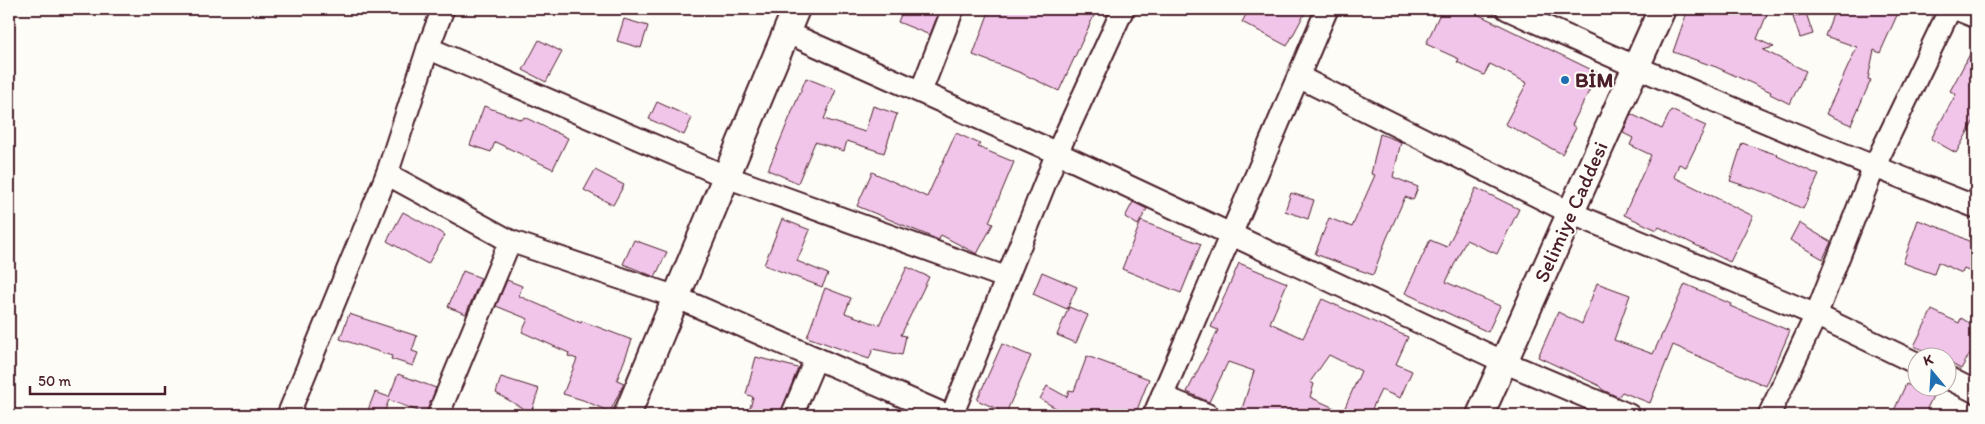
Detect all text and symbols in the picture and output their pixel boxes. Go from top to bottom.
place label: BİM [1575,67,1613,92]
marker: BİM [1559,74,1571,86]
street label: Selimiye Caddesi [1528,137,1613,286]
north arrow [1908,346,1958,396]
text: K [1921,350,1936,370]
scale bar [30,364,165,396]
text: 50 m [38,372,71,390]

